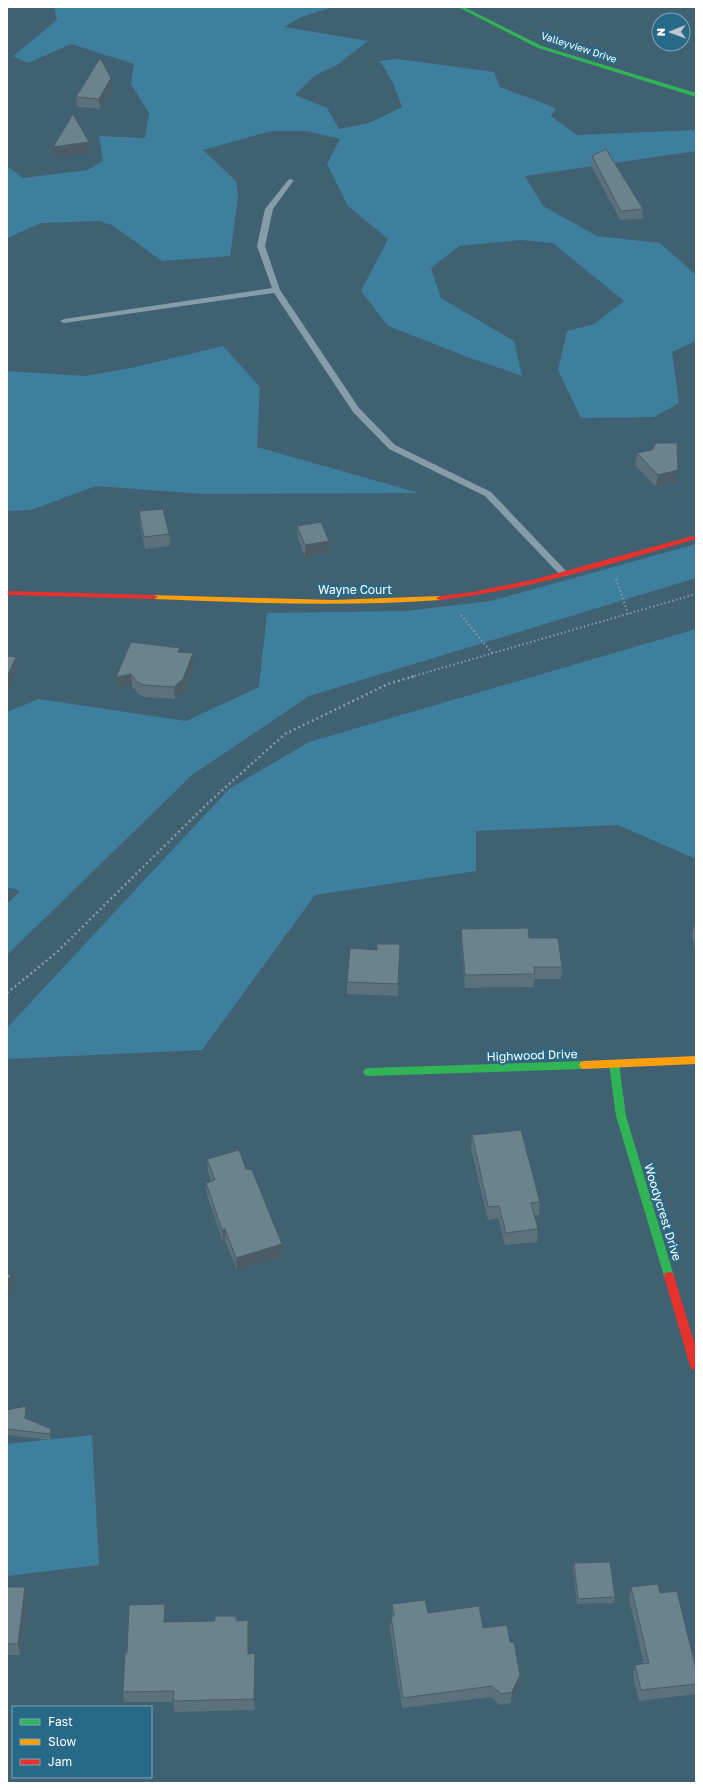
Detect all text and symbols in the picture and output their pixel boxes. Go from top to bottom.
north arrow [651,12,691,52]
text: N [654,28,667,36]
street label: Valleyview Drive [540,29,619,65]
street label: Wayne Court [318,582,392,597]
street label: Highwood Drive [486,1046,578,1064]
street label: Woodycrest Drive [641,1161,685,1263]
legend [12,1706,152,1778]
text: Fast [48,1714,73,1729]
text: Slow [48,1734,76,1749]
text: Jam [48,1754,72,1769]

